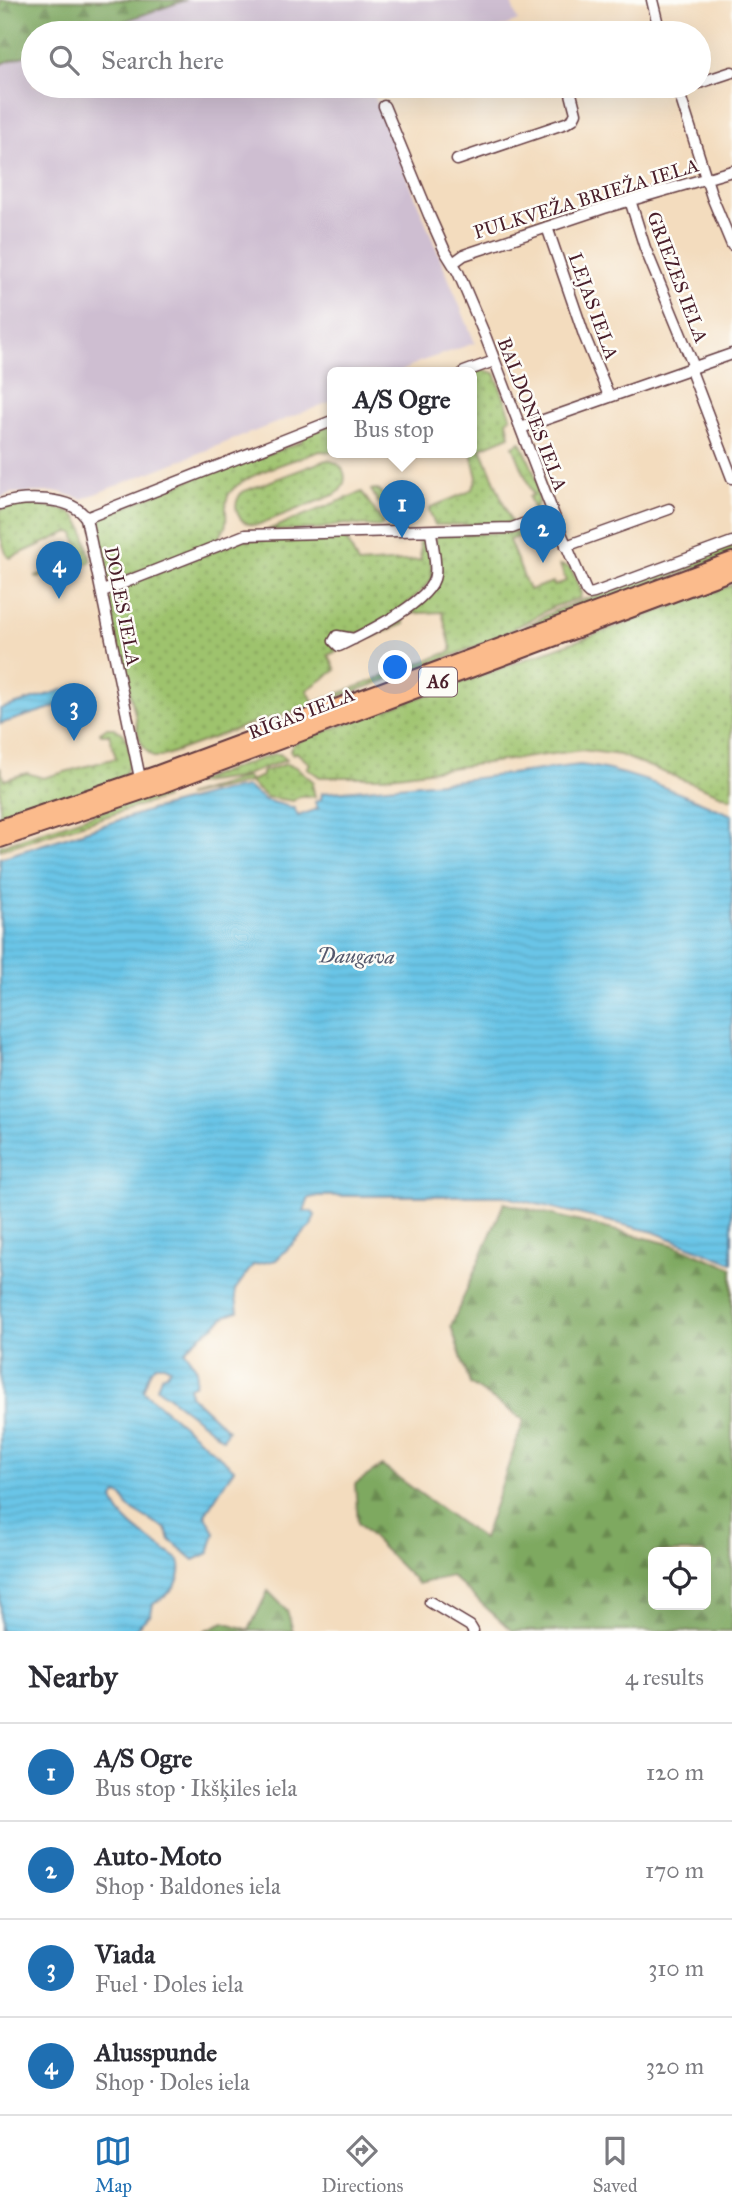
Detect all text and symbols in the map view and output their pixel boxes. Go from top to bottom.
search box [21,21,711,98]
icon: search [45,41,83,79]
text: Search here [101,44,224,76]
street label: PULKVEŽA BRIEŽA IELA [471,152,702,244]
street label: GRIEZES IELA [642,208,713,346]
street label: LEJAS IELA [563,250,624,363]
street label: BALDONES IELA [493,334,572,494]
popup [327,367,477,458]
text: A/S Ogre [353,383,451,415]
text: Bus stop [353,415,434,443]
pin: 1 [379,480,425,538]
pin: 2 [520,505,566,563]
pin: 4 [36,541,82,599]
street label: DOLES IELA [100,544,145,668]
your location [378,650,412,684]
road number: A6 [419,668,457,696]
pin: 3 [51,683,97,741]
street label: RĪGAS IELA [245,683,358,744]
water label: Daugava [317,942,395,970]
map controls [648,1547,711,1610]
button: locate [648,1547,711,1610]
text: Nearby [28,1659,118,1695]
text: 4 results [625,1663,704,1691]
text: A/S Ogre [95,1742,192,1774]
text: 1 [46,1758,56,1786]
text: 120 m [646,1758,704,1786]
text: Bus stop · Ikšķiles iela [95,1774,297,1802]
text: Auto-Moto [95,1840,222,1872]
text: 2 [45,1856,57,1884]
text: 170 m [645,1856,704,1884]
text: Shop · Baldones iela [95,1872,281,1900]
text: Viada [95,1938,155,1970]
text: 3 [46,1954,56,1982]
text: 310 m [648,1954,704,1982]
text: Fuel · Doles iela [95,1970,243,1998]
text: Alusspunde [95,2036,217,2068]
text: 4 [45,2052,57,2080]
text: 320 m [646,2052,704,2080]
text: Shop · Doles iela [95,2068,250,2096]
tab: Map [94,2132,132,2197]
tab: Directions [321,2132,403,2197]
tab: Saved [592,2132,638,2197]

